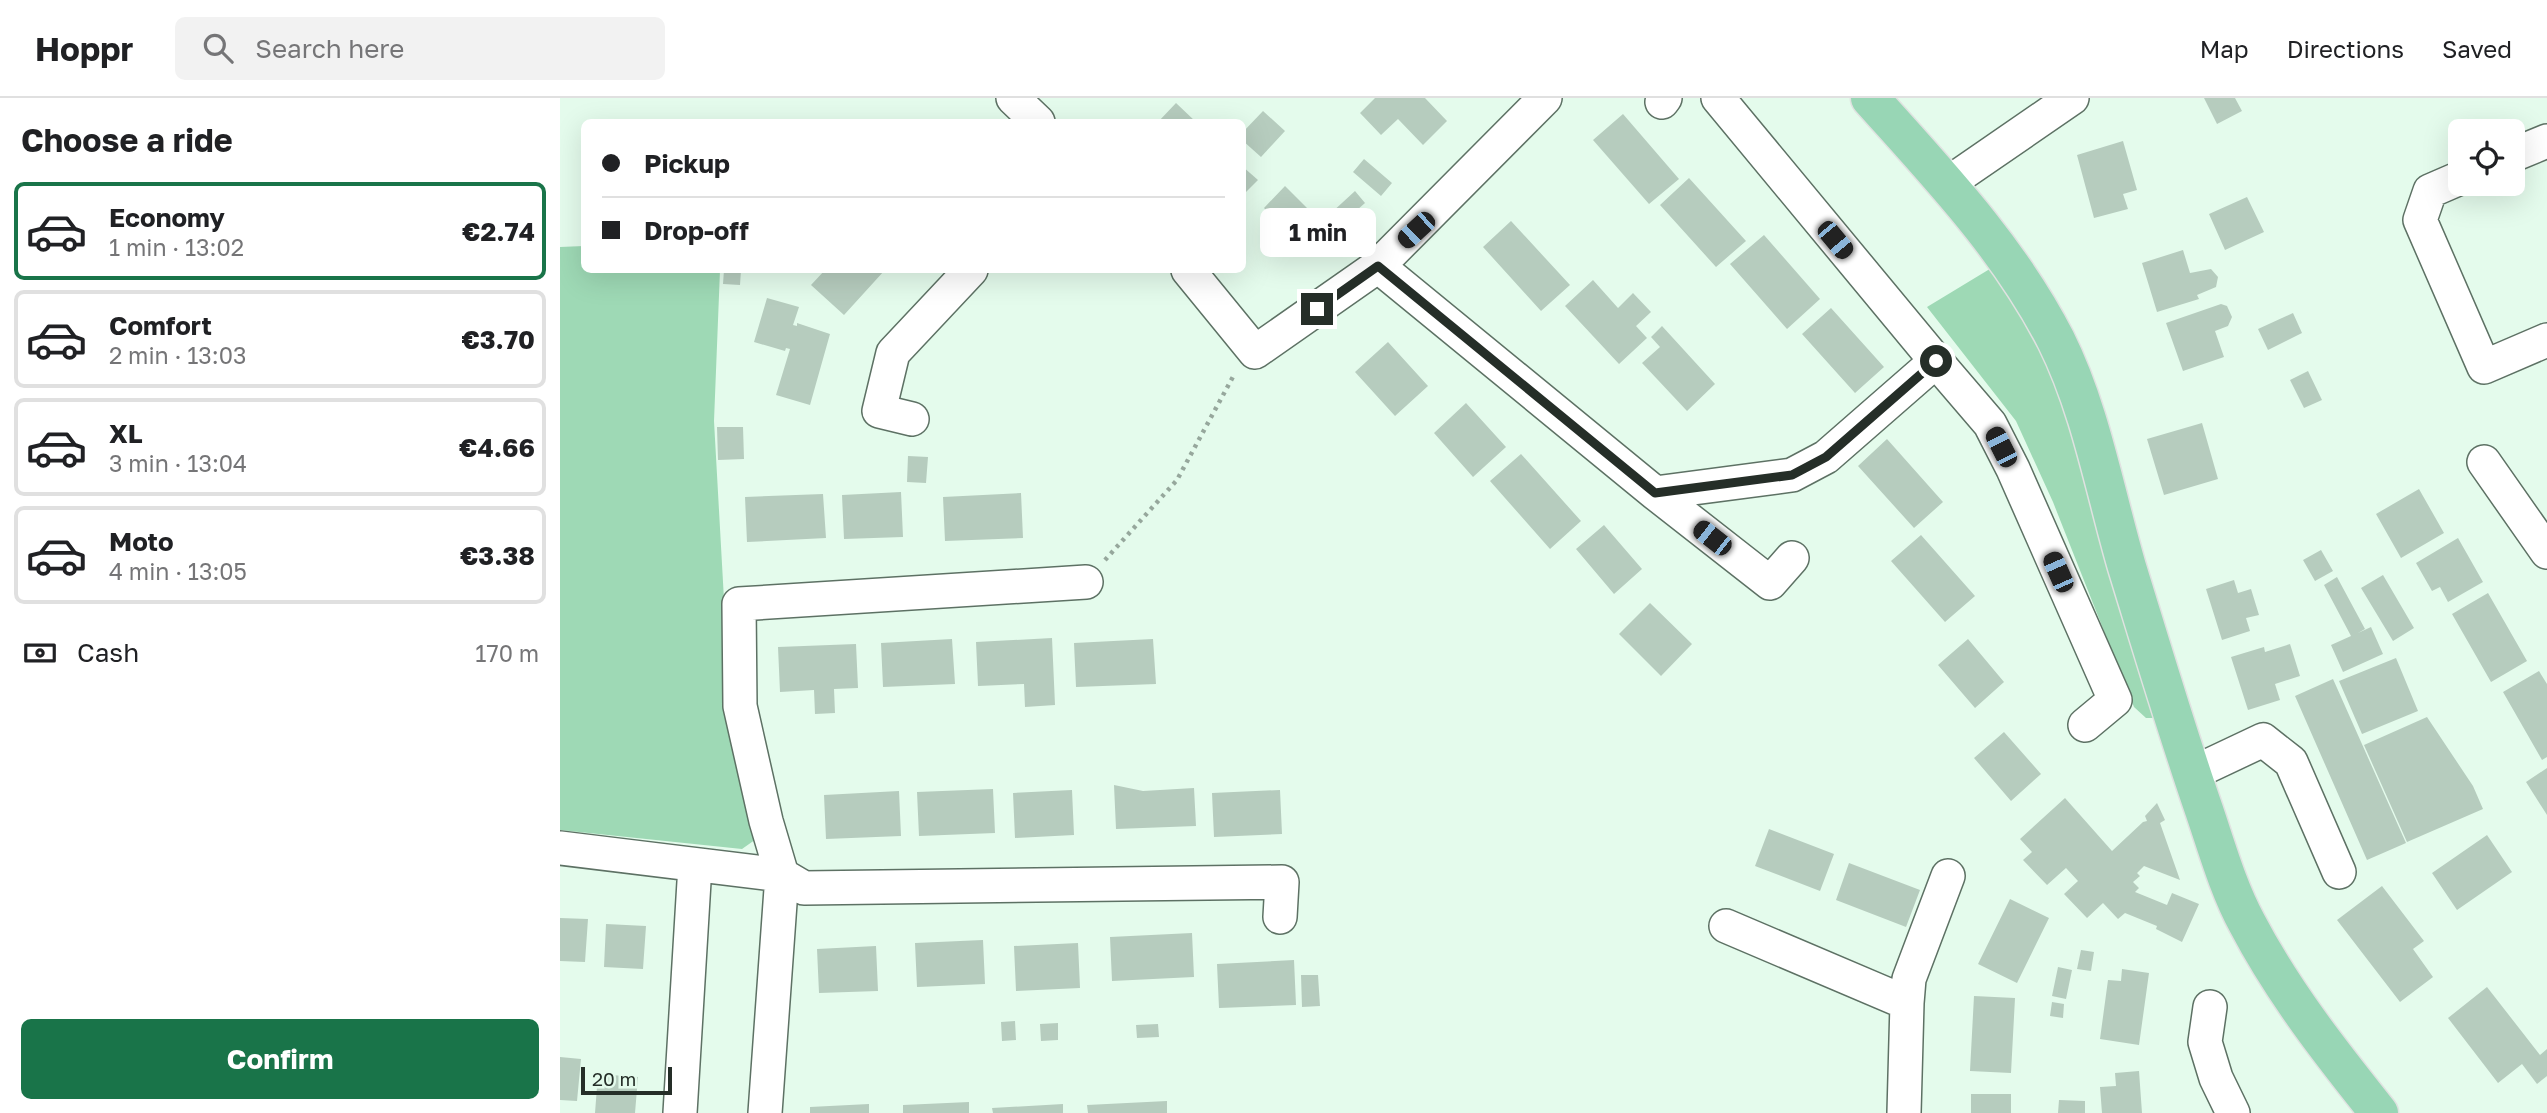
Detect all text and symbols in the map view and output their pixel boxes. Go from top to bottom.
search box [175,17,665,80]
text: Hoppr [35,29,133,68]
icon: search [199,29,237,67]
text: Search here [255,33,404,64]
text: Map [2200,34,2249,63]
text: Directions [2287,34,2404,63]
text: Saved [2442,34,2512,63]
map controls [2448,119,2525,196]
button: locate [2448,119,2525,196]
text: Choose a ride [21,121,233,159]
text: Pickup [644,148,730,179]
icon: car [25,200,88,263]
text: Economy [109,202,225,233]
callout: 1 min [1259,208,1375,256]
car [1394,208,1439,252]
text: Drop-off [644,215,749,246]
text: €2.74 [462,216,535,247]
car [1814,217,1857,263]
text: 1 min [1289,218,1347,246]
text: 1 min · 13:02 [109,233,244,261]
route end [1301,293,1333,325]
icon: car [25,308,88,371]
text: Comfort [109,310,212,341]
text: €3.70 [461,324,535,355]
text: 2 min · 13:03 [109,341,246,369]
route start [1920,345,1952,377]
icon: car [25,416,88,479]
text: XL [109,418,143,449]
car [1983,424,2020,470]
text: €4.66 [459,432,535,463]
text: 3 min · 13:04 [109,449,247,477]
car [1689,517,1736,559]
icon: car [25,524,88,587]
text: Moto [109,526,174,557]
text: €3.38 [460,540,535,571]
car [2040,549,2077,595]
text: 4 min · 13:05 [109,557,247,585]
icon: cash [21,634,59,672]
text: Cash [77,637,139,668]
text: 170 m [475,639,539,667]
button: Confirm [21,1019,539,1099]
scale bar [581,1064,672,1096]
text: 20 m [592,1067,636,1090]

